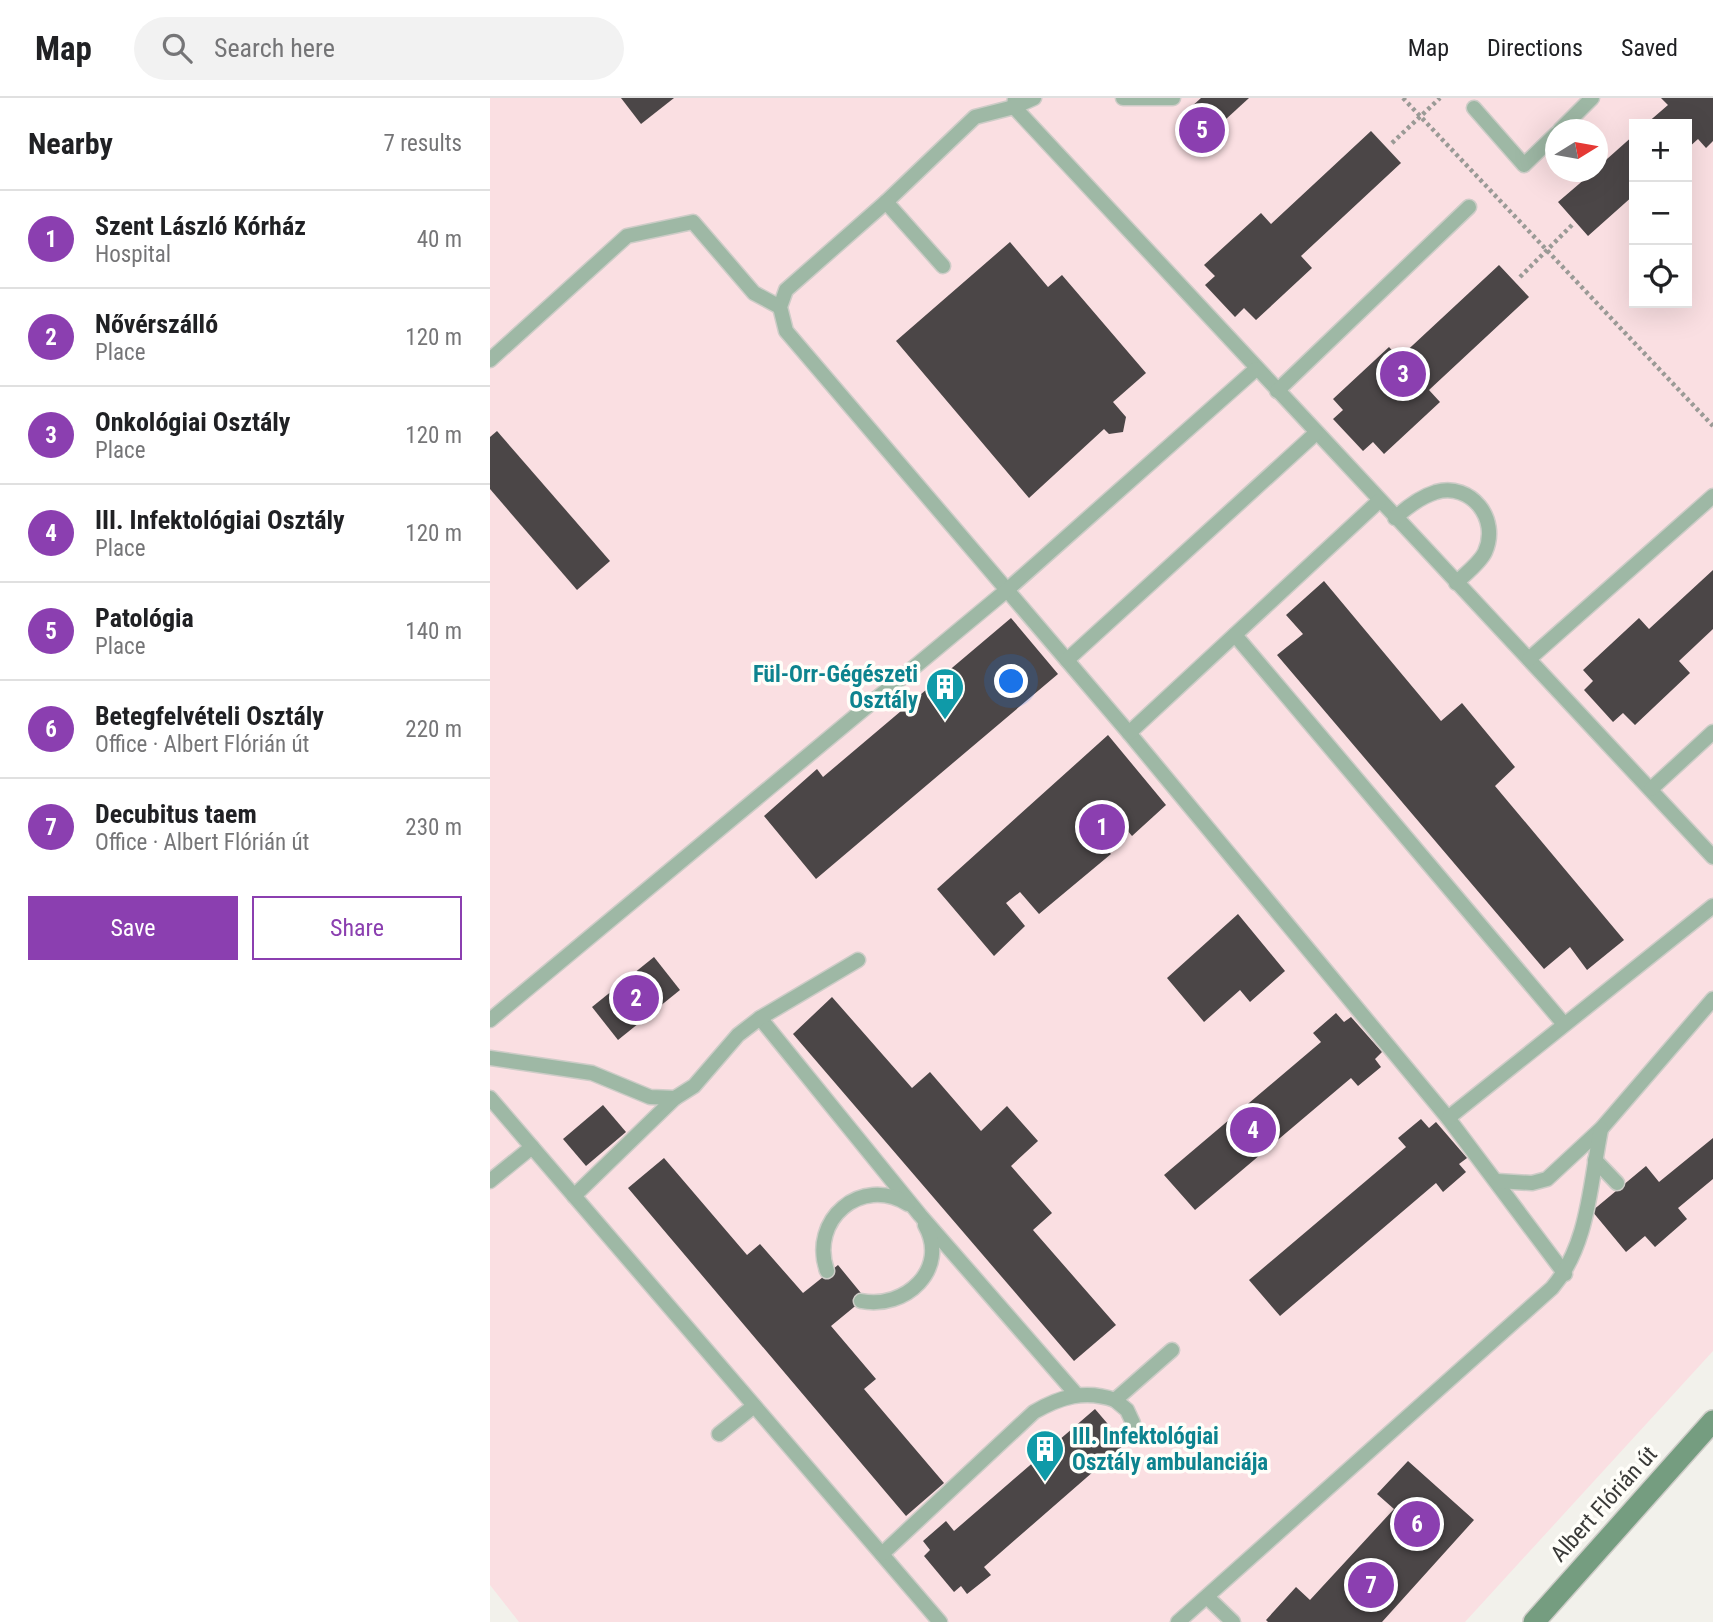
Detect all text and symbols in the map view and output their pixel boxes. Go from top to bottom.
search box [134,17,624,80]
text: Map [35,29,92,68]
icon: search [158,29,196,67]
text: Search here [214,33,335,63]
text: Map [1408,34,1449,62]
text: Directions [1487,34,1583,62]
text: Saved [1621,34,1678,62]
pin: 5 [1179,104,1225,156]
north arrow [1545,119,1608,182]
map controls [1629,119,1692,308]
button: + [1629,119,1692,182]
text: Nearby [28,126,113,161]
text: 7 results [384,130,462,157]
button: − [1629,182,1692,245]
text: Szent László Kórház [95,211,306,241]
text: 1 [45,226,57,253]
text: 40 m [417,226,462,253]
text: Hospital [95,241,171,268]
button: locate [1629,245,1692,308]
text: Nővérszálló [95,309,218,339]
text: 2 [45,324,57,351]
text: 120 m [405,324,462,351]
text: Place [95,339,145,366]
pin: 3 [1380,348,1426,400]
text: Onkológiai Osztály [95,407,290,437]
text: 3 [45,422,57,449]
text: 120 m [405,422,462,449]
text: Place [95,437,145,464]
text: III. Infektológiai Osztály [95,505,345,535]
text: 4 [45,520,57,547]
text: 120 m [405,520,462,547]
text: Place [95,535,145,562]
text: Patológia [95,603,194,633]
text: 5 [45,618,57,645]
text: 140 m [405,618,462,645]
text: Place [95,633,145,660]
place label: Fül-Orr-Gégészeti Osztály [753,661,919,714]
your location [994,664,1028,698]
building icon: Fül-Orr-Gégészeti Osztály [924,666,966,721]
text: Betegfelvételi Osztály [95,701,324,731]
text: 6 [45,716,57,743]
text: 220 m [405,716,462,743]
text: Office · Albert Flórián út [95,731,309,758]
text: Decubitus taem [95,799,257,829]
pin: 1 [1079,801,1125,853]
text: 7 [45,814,57,841]
text: 230 m [405,814,462,841]
text: Office · Albert Flórián út [95,829,309,856]
button: Save [28,896,238,960]
button: Share [252,896,462,960]
pin: 2 [613,972,659,1024]
pin: 4 [1230,1104,1276,1156]
place label: III. Infektológiai Osztály ambulanciája [1072,1423,1268,1476]
building icon: III. Infektológiai Osztály ambulanciája [1024,1428,1066,1483]
street label: Albert Flórián út [1545,1441,1663,1567]
pin: 6 [1394,1498,1440,1550]
pin: 7 [1348,1559,1394,1611]

